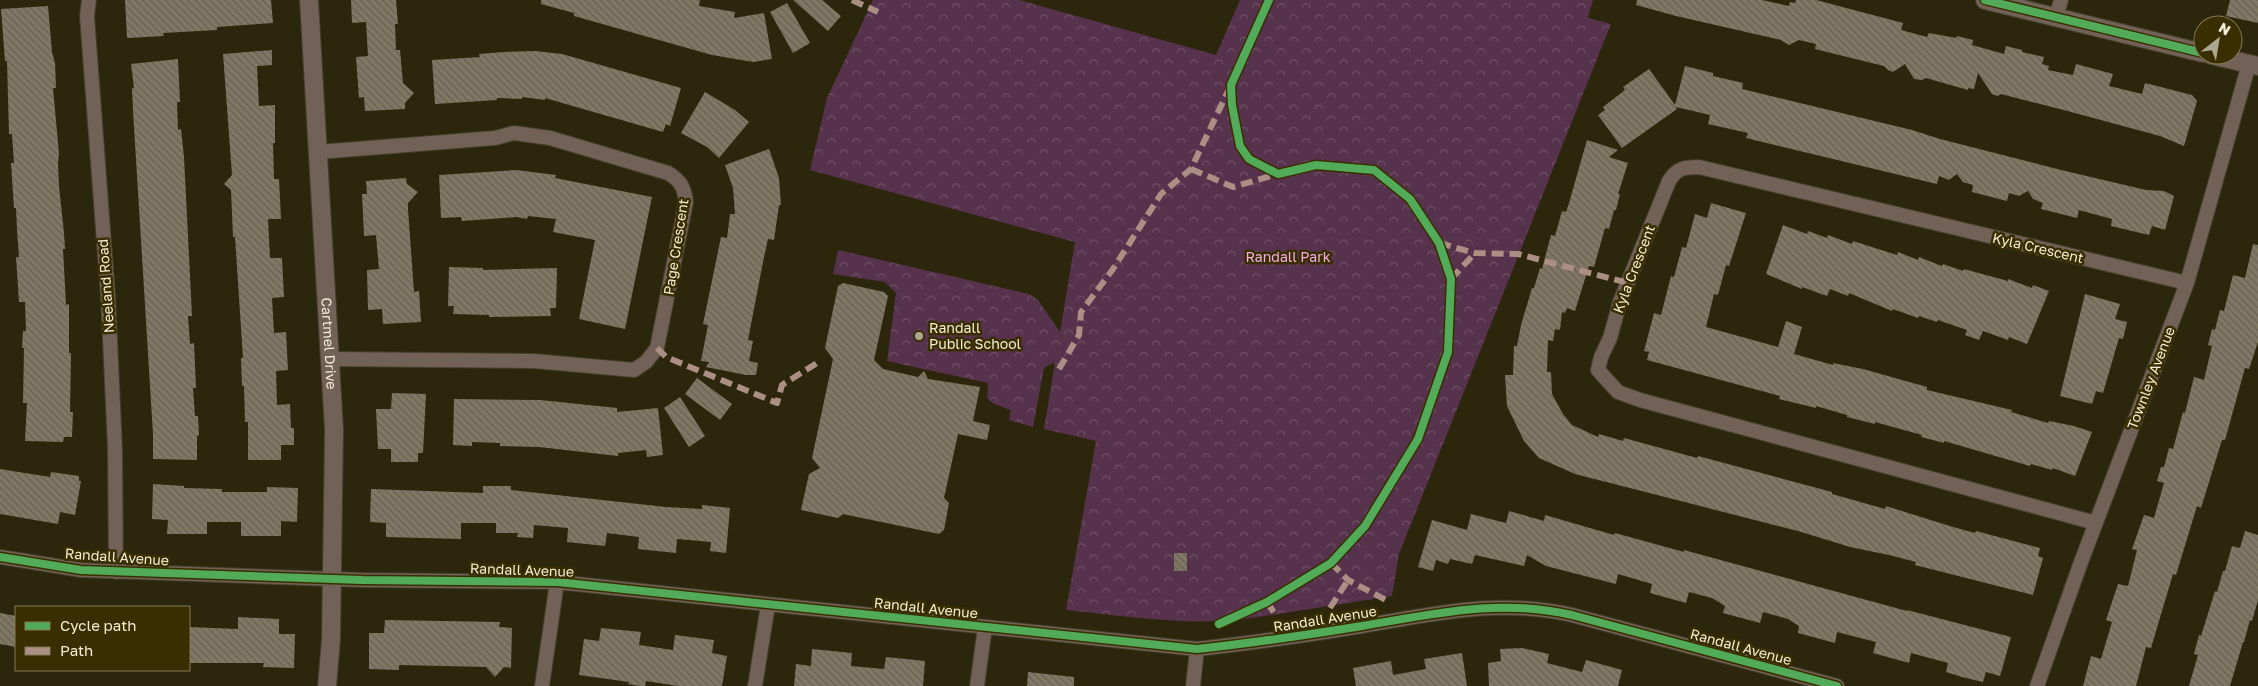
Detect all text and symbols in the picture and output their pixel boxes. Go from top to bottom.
north arrow [2193,15,2243,65]
text: N [2216,18,2234,38]
street label: Page Crescent [659,198,692,296]
street label: Kyla Crescent [1609,222,1658,315]
street label: Kyla Crescent [1991,229,2085,266]
street label: Neeland Road [94,238,117,334]
park label: Randall Park [1245,248,1331,265]
street label: Cartmel Drive [318,297,341,390]
place label: Randall Public School [929,319,1021,352]
street label: Townley Avenue [2123,324,2178,432]
marker: Randall Public School [913,330,925,342]
street label: Randall Avenue [64,544,170,569]
street label: Randall Avenue [470,559,574,580]
street label: Randall Avenue [873,594,979,621]
street label: Randall Avenue [1272,602,1378,635]
legend [15,606,190,671]
text: Cycle path [60,616,136,634]
street label: Randall Avenue [1689,625,1794,668]
text: Path [60,641,93,659]

